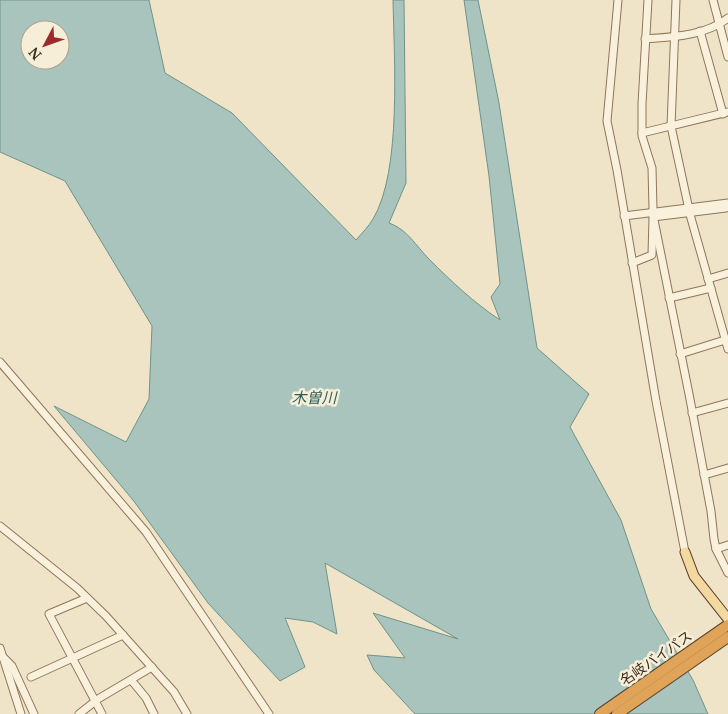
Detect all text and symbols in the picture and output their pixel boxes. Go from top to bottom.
north arrow [20,20,70,70]
text: N [24,43,46,64]
water label: 木曽川 [291,387,338,407]
street label: 名岐バイパス [616,626,695,689]

